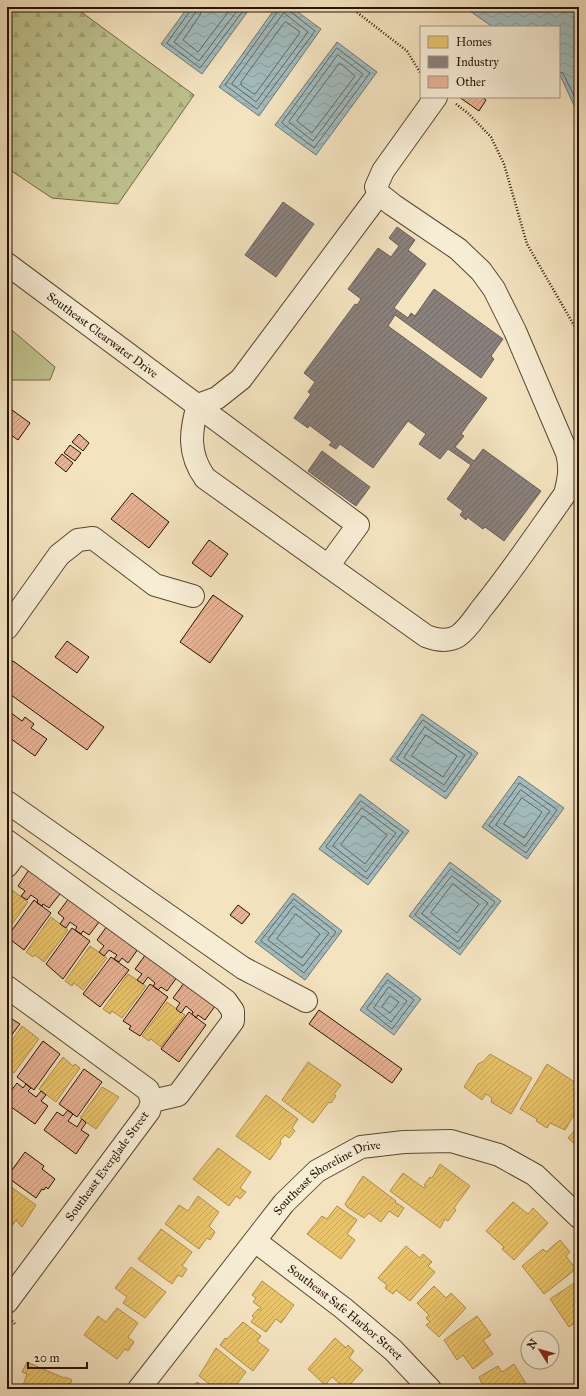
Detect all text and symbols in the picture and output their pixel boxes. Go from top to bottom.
legend [420,26,560,98]
text: Homes [456,35,492,49]
text: Industry [456,55,499,69]
text: Other [456,75,486,89]
street label: Southeast Clearwater Drive [44,289,161,381]
street label: Southeast Everglade Street [62,1108,153,1224]
street label: Southeast Shoreline Drive [270,1138,381,1218]
street label: Southeast Safe Harbor Street [285,1261,406,1363]
north arrow [520,1330,560,1370]
text: N [524,1336,541,1352]
scale bar [28,1344,87,1370]
text: 20 m [34,1351,60,1365]

